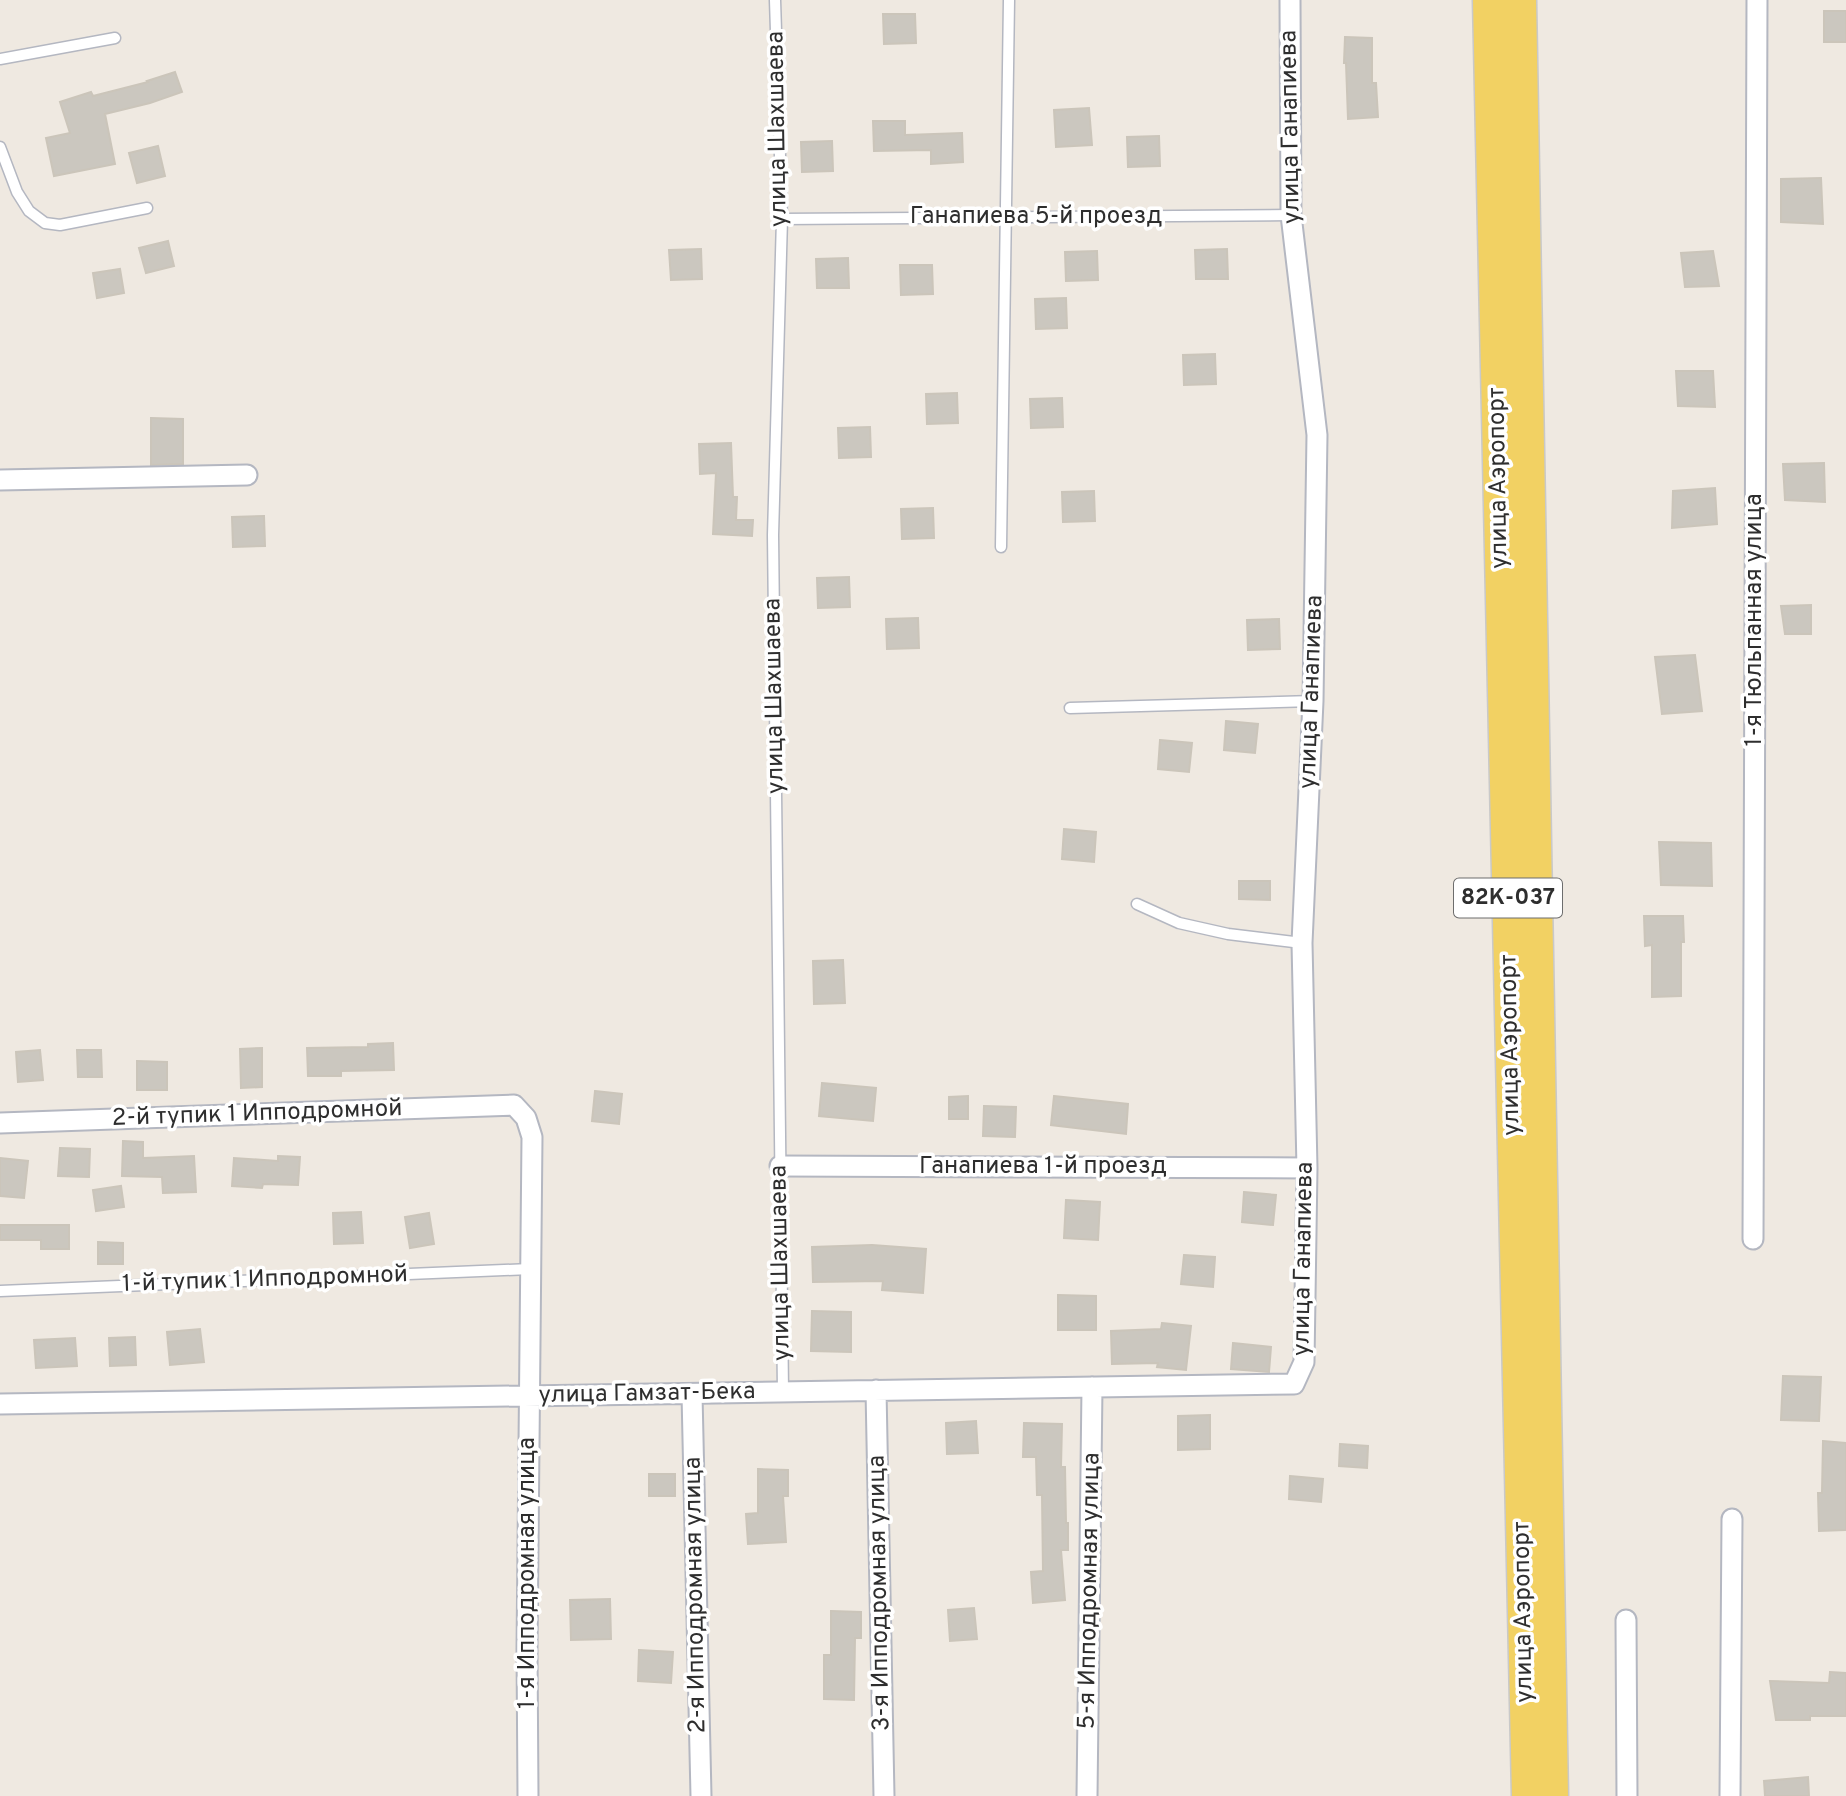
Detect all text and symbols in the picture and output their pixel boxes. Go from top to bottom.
street label: улица Ганапиева [1274,30,1308,224]
street label: улица Шахшаева [761,31,795,227]
street label: Ганапиева 5-й проезд [910,202,1162,232]
street label: улица Аэропорт [1482,387,1516,569]
street label: 1-я Тюльпанная улица [1740,493,1770,747]
street label: улица Ганапиева [1294,594,1330,790]
street label: улица Шахшаева [758,598,792,794]
road number: 82К-037 [1454,878,1562,917]
street label: улица Аэропорт [1494,954,1528,1136]
street label: 2-й тупик 1 Ипподромной [111,1094,403,1134]
street label: Ганапиева 1-й проезд [919,1152,1167,1182]
street label: улица Ганапиева [1287,1162,1321,1356]
street label: улица Шахшаева [764,1165,798,1361]
street label: 1-й тупик 1 Ипподромной [122,1260,408,1300]
street label: улица Гамзат-Бека [538,1377,756,1411]
street label: 1-я Ипподромная улица [513,1437,543,1709]
street label: 5-я Ипподромная улица [1073,1452,1107,1730]
street label: 3-я Ипподромная улица [863,1455,897,1731]
street label: 2-я Ипподромная улица [679,1456,713,1734]
street label: улица Аэропорт [1507,1521,1541,1703]

